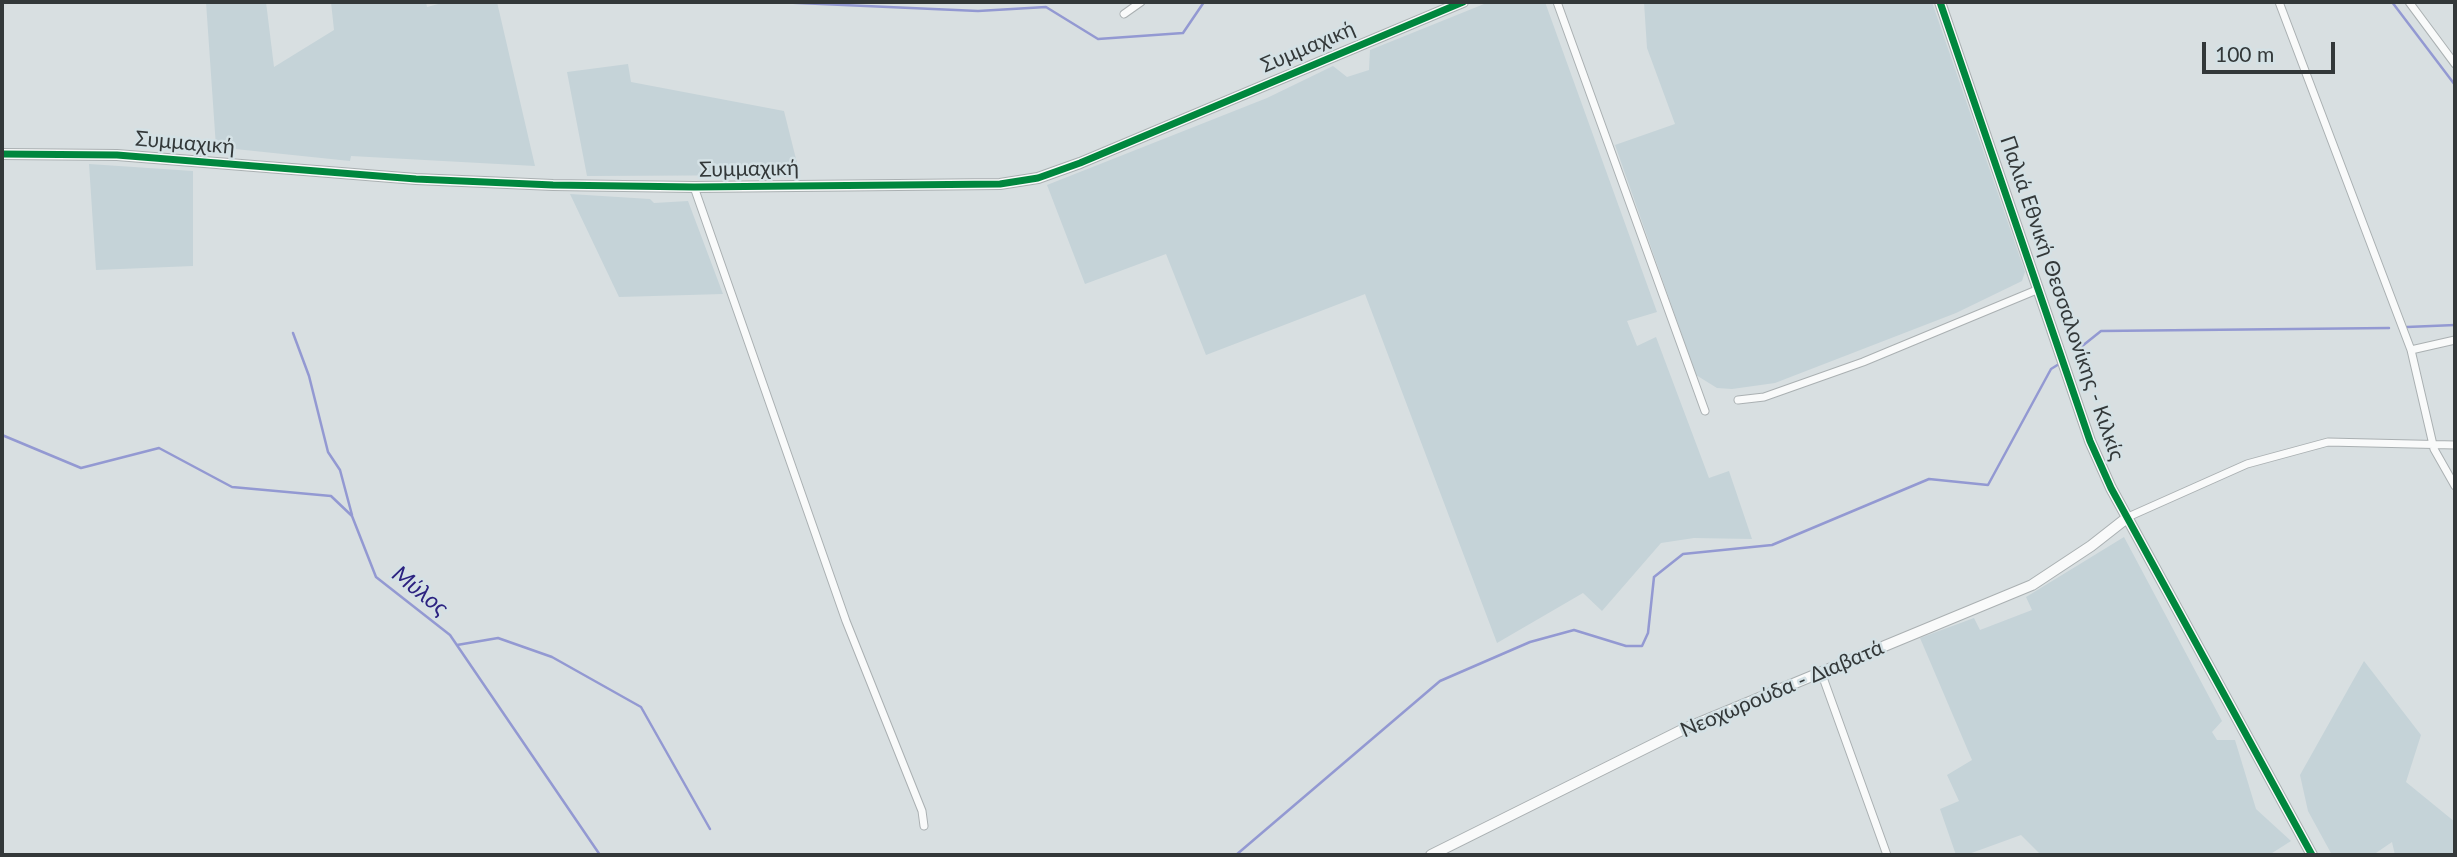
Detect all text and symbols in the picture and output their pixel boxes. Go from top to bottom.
street label: Συμμαχική [1257,16,1359,78]
scale bar [2205,28,2338,72]
text: 100 m [2215,41,2274,66]
street label: Συμμαχική [134,126,236,160]
street label: Παλιά Εθνική Θεσσαλονίκης - Κιλκίς [1994,132,2130,464]
street label: Συμμαχική [699,156,799,182]
water label: Μύλος [386,560,454,622]
street label: Νεοχωρούδα - Διαβατά [1677,635,1887,743]

